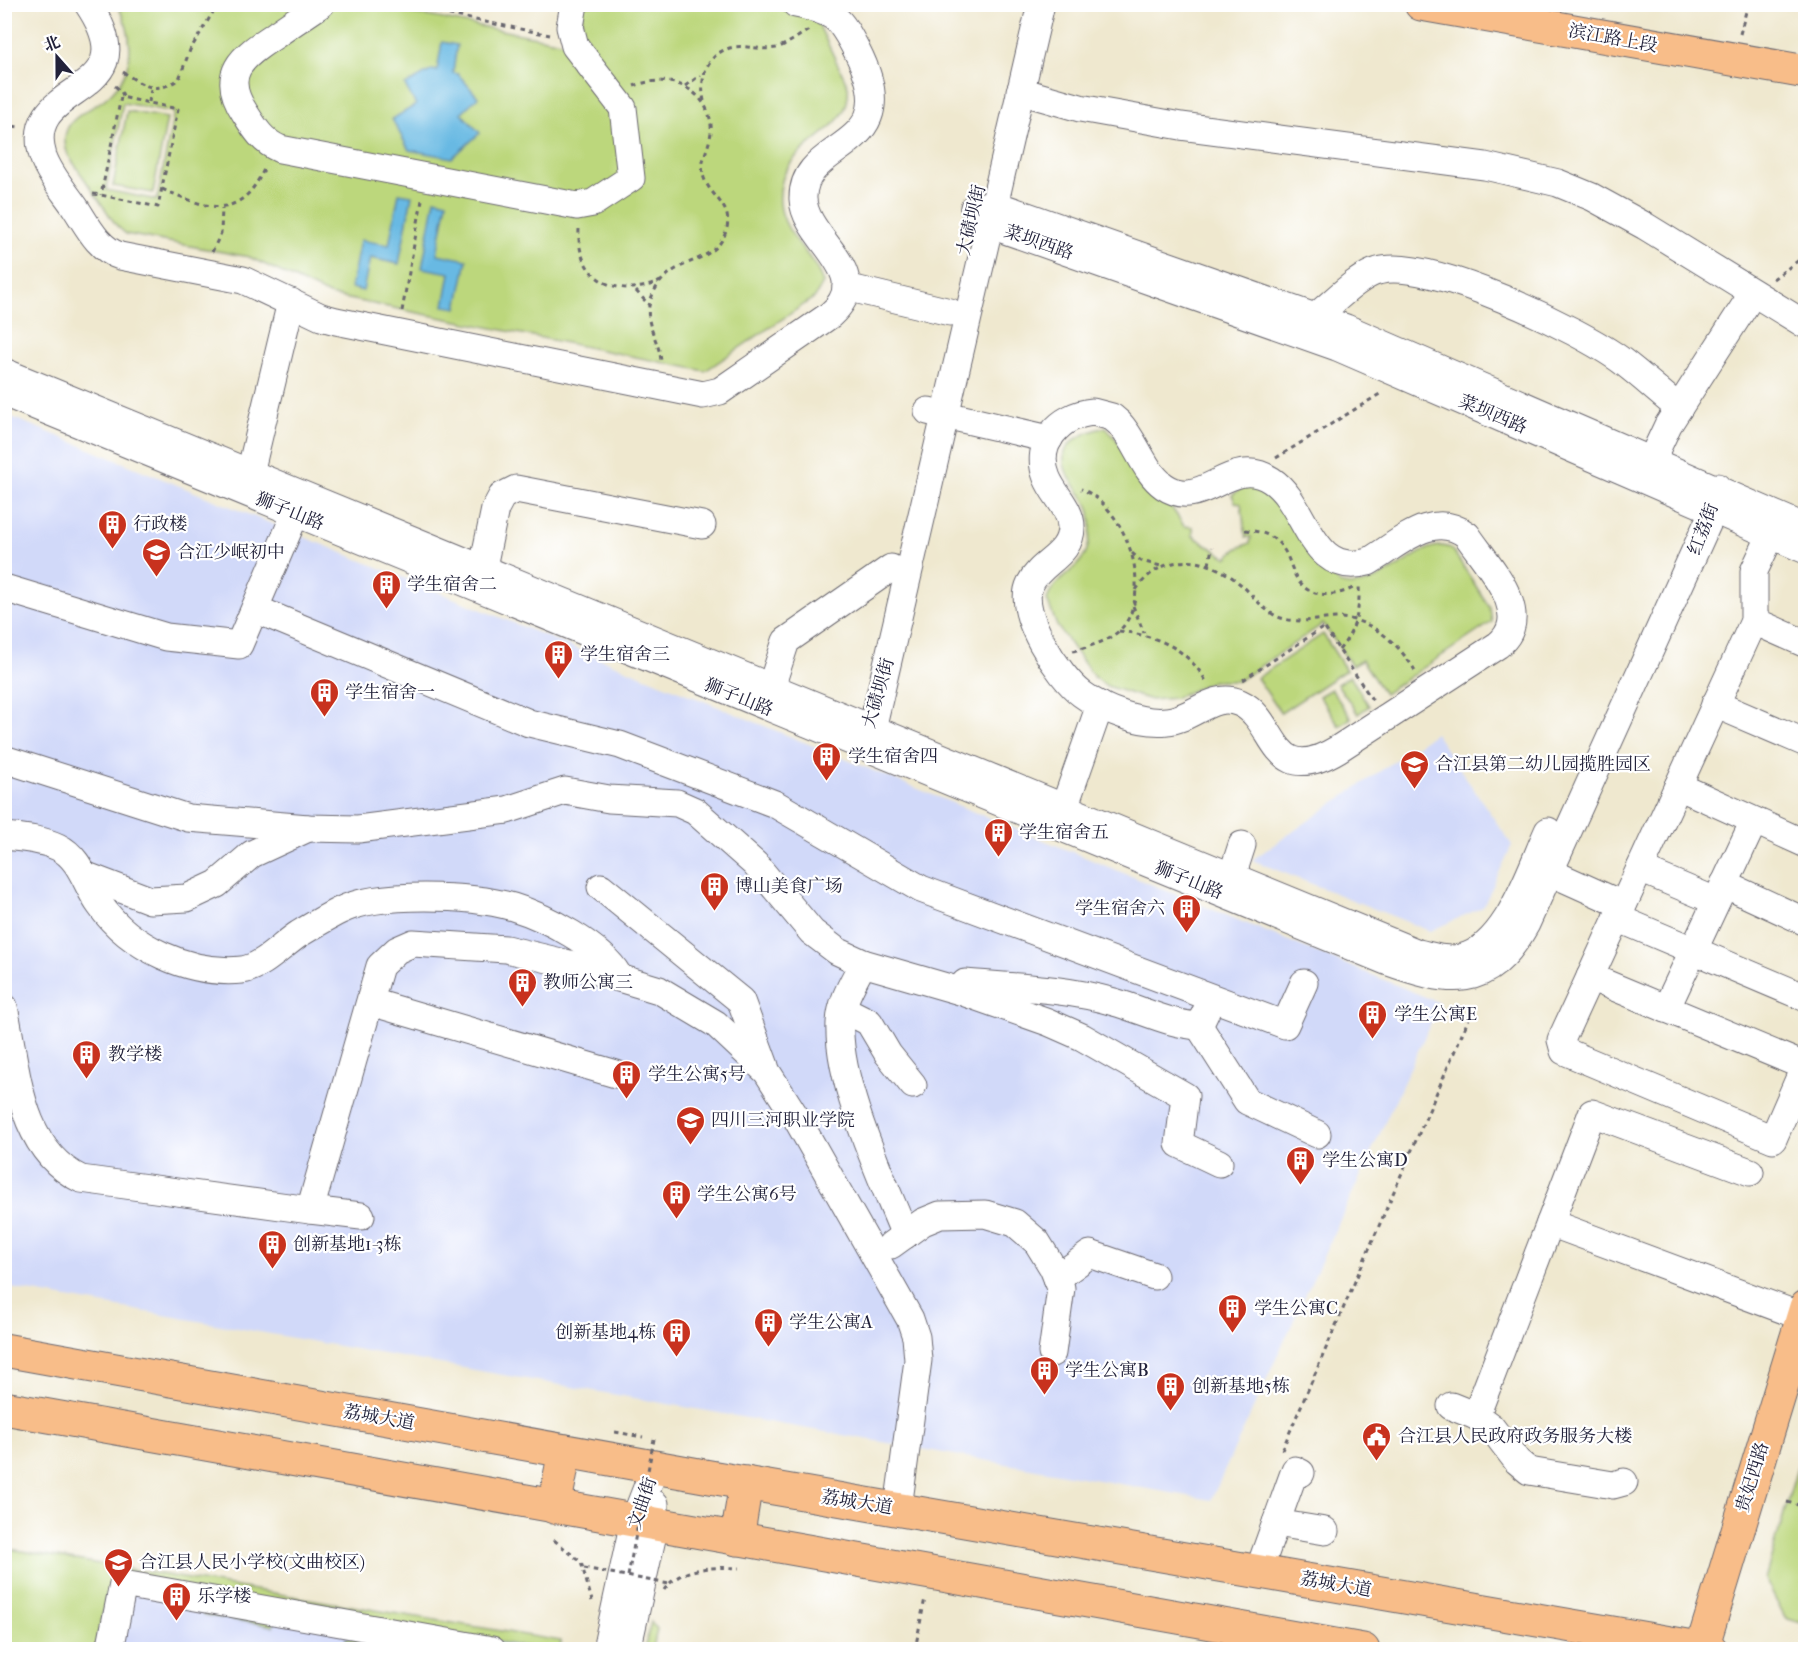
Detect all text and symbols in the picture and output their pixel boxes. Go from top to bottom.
street label: 滨江路上段 [1567,20,1659,57]
north arrow [27,27,87,87]
text: 北 [41,32,63,55]
street label: 大碛坝街 [953,183,990,258]
street label: 菜坝西路 [1001,221,1076,264]
street label: 菜坝西路 [1456,391,1530,438]
street label: 狮子山路 [253,488,327,535]
street label: 红荔街 [1684,500,1723,558]
building icon: 行政楼 [96,508,128,550]
place label: 行政楼 [133,514,187,535]
school or university icon: 合江少岷初中 [140,536,172,578]
place label: 合江少岷初中 [177,542,285,563]
building icon: 学生宿舍二 [370,568,402,610]
place label: 学生宿舍二 [407,574,497,595]
building icon: 学生宿舍三 [543,638,575,680]
place label: 学生宿舍三 [580,644,670,665]
street label: 大碛坝街 [858,656,898,731]
street label: 狮子山路 [702,674,776,721]
building icon: 学生宿舍一 [308,676,340,718]
place label: 学生宿舍一 [345,682,435,703]
building icon: 学生宿舍四 [811,740,843,782]
place label: 学生宿舍四 [848,746,938,767]
school or university icon: 合江县第二幼儿园揽胜园区 [1398,748,1430,790]
place label: 合江县第二幼儿园揽胜园区 [1435,754,1651,775]
building icon: 学生宿舍五 [982,816,1014,858]
place label: 学生宿舍五 [1019,822,1109,843]
street label: 狮子山路 [1152,857,1226,904]
building icon: 博山美食广场 [698,870,730,912]
place label: 博山美食广场 [735,876,843,897]
building icon: 学生宿舍六 [1170,892,1202,934]
place label: 学生宿舍六 [1075,898,1165,919]
building icon: 教师公寓三 [506,966,538,1008]
place label: 教师公寓三 [543,972,633,993]
building icon: 学生公寓E [1357,998,1389,1040]
place label: 学生公寓E [1394,1004,1477,1025]
building icon: 教学楼 [71,1038,103,1080]
place label: 教学楼 [108,1044,162,1065]
building icon: 学生公寓5号 [611,1058,643,1100]
place label: 学生公寓5号 [648,1064,746,1085]
school or university icon: 四川三河职业学院 [674,1104,706,1146]
place label: 四川三河职业学院 [711,1110,855,1131]
building icon: 学生公寓D [1285,1144,1317,1186]
place label: 学生公寓D [1322,1150,1408,1171]
building icon: 学生公寓6号 [660,1178,692,1220]
place label: 学生公寓6号 [697,1184,797,1205]
building icon: 创新基地1-3栋 [256,1228,288,1270]
place label: 创新基地1-3栋 [293,1234,401,1255]
building icon: 学生公寓C [1217,1292,1249,1334]
place label: 学生公寓C [1254,1298,1338,1319]
building icon: 学生公寓A [752,1306,784,1348]
place label: 学生公寓A [789,1312,873,1333]
building icon: 创新基地4栋 [661,1316,693,1358]
place label: 创新基地4栋 [555,1322,656,1343]
building icon: 学生公寓B [1028,1354,1060,1396]
place label: 学生公寓B [1065,1360,1149,1381]
building icon: 创新基地5栋 [1155,1370,1187,1412]
place label: 创新基地5栋 [1192,1376,1290,1397]
street label: 荔城大道 [342,1401,416,1434]
public building icon: 合江县人民政府政务服务大楼 [1361,1420,1393,1462]
place label: 合江县人民政府政务服务大楼 [1398,1426,1632,1447]
street label: 贵妃西路 [1732,1440,1773,1515]
street label: 文曲街 [624,1474,661,1532]
street label: 荔城大道 [820,1486,894,1518]
school or university icon: 合江县人民小学校(文曲校区) [102,1546,134,1588]
place label: 合江县人民小学校(文曲校区) [139,1552,365,1573]
street label: 荔城大道 [1299,1568,1373,1601]
building icon: 乐学楼 [160,1580,192,1622]
place label: 乐学楼 [197,1586,251,1607]

